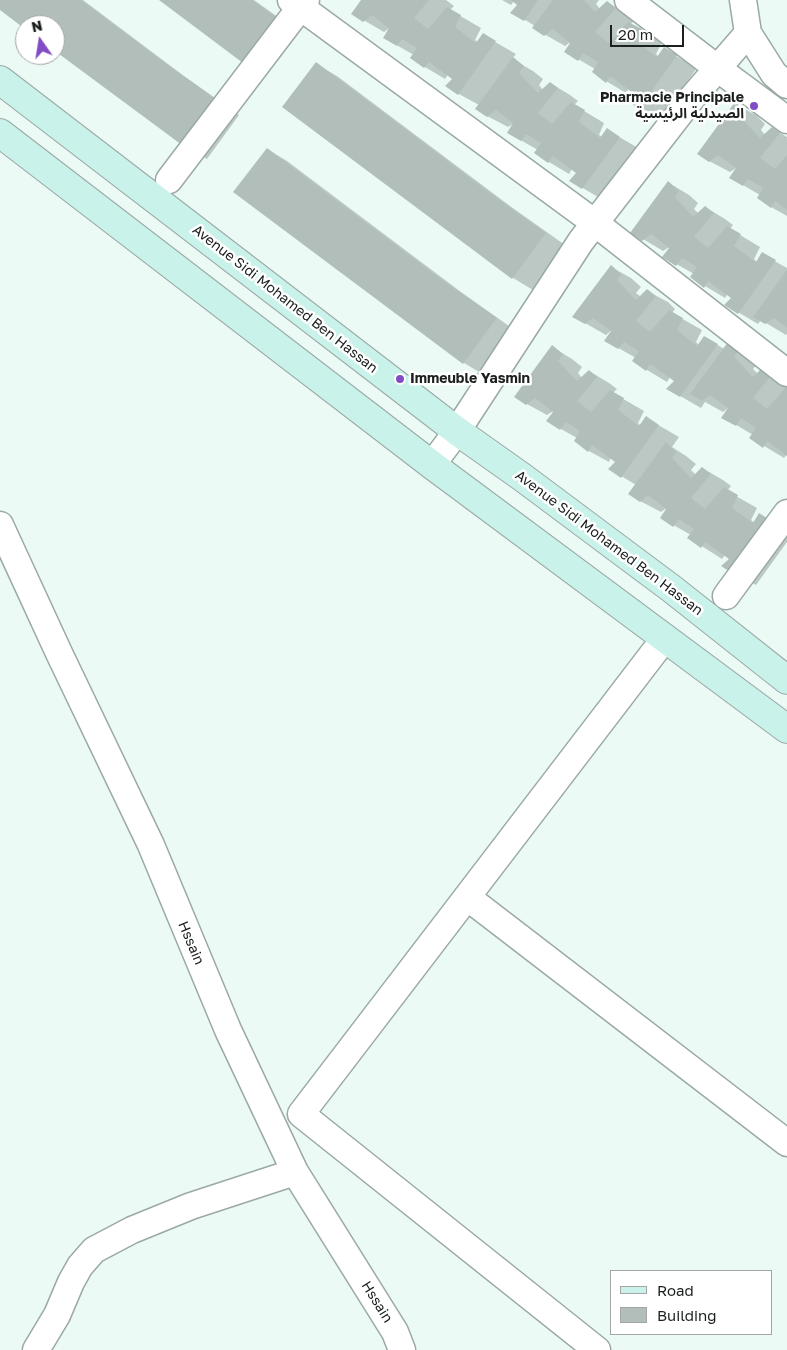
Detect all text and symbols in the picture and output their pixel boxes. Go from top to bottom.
north arrow [15,15,65,65]
scale bar [612,15,686,47]
text: N [30,16,44,35]
text: 20 m [618,25,653,43]
place label: Pharmacie Principale الصيدلية الرئيسية [600,90,744,122]
marker: Pharmacie Principale الصيدلية الرئيسية [748,100,760,112]
street label: Avenue Sidi Mohamed Ben Hassan [189,221,381,377]
place label: Immeuble Yasmin [410,371,530,387]
marker: Immeuble Yasmin [394,373,406,385]
street label: Avenue Sidi Mohamed Ben Hassan [512,467,706,619]
street label: Hssain [174,919,208,967]
legend [610,1270,772,1335]
street label: Hssain [358,1278,396,1326]
text: Road [657,1281,694,1299]
text: Building [657,1306,717,1324]

